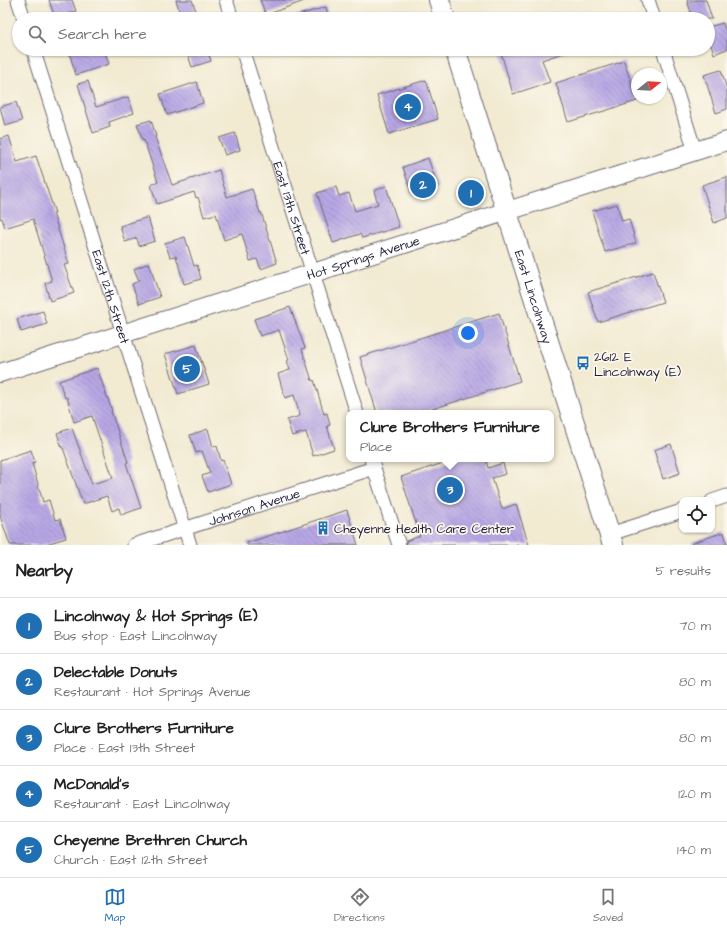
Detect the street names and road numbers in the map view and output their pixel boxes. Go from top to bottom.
street label: East 13th Street [268,160,315,258]
street label: Hot Springs Avenue [304,232,422,285]
street label: East 12th Street [87,248,134,347]
street label: East Lincolnway [510,248,556,346]
street label: Johnson Avenue [206,484,302,531]

